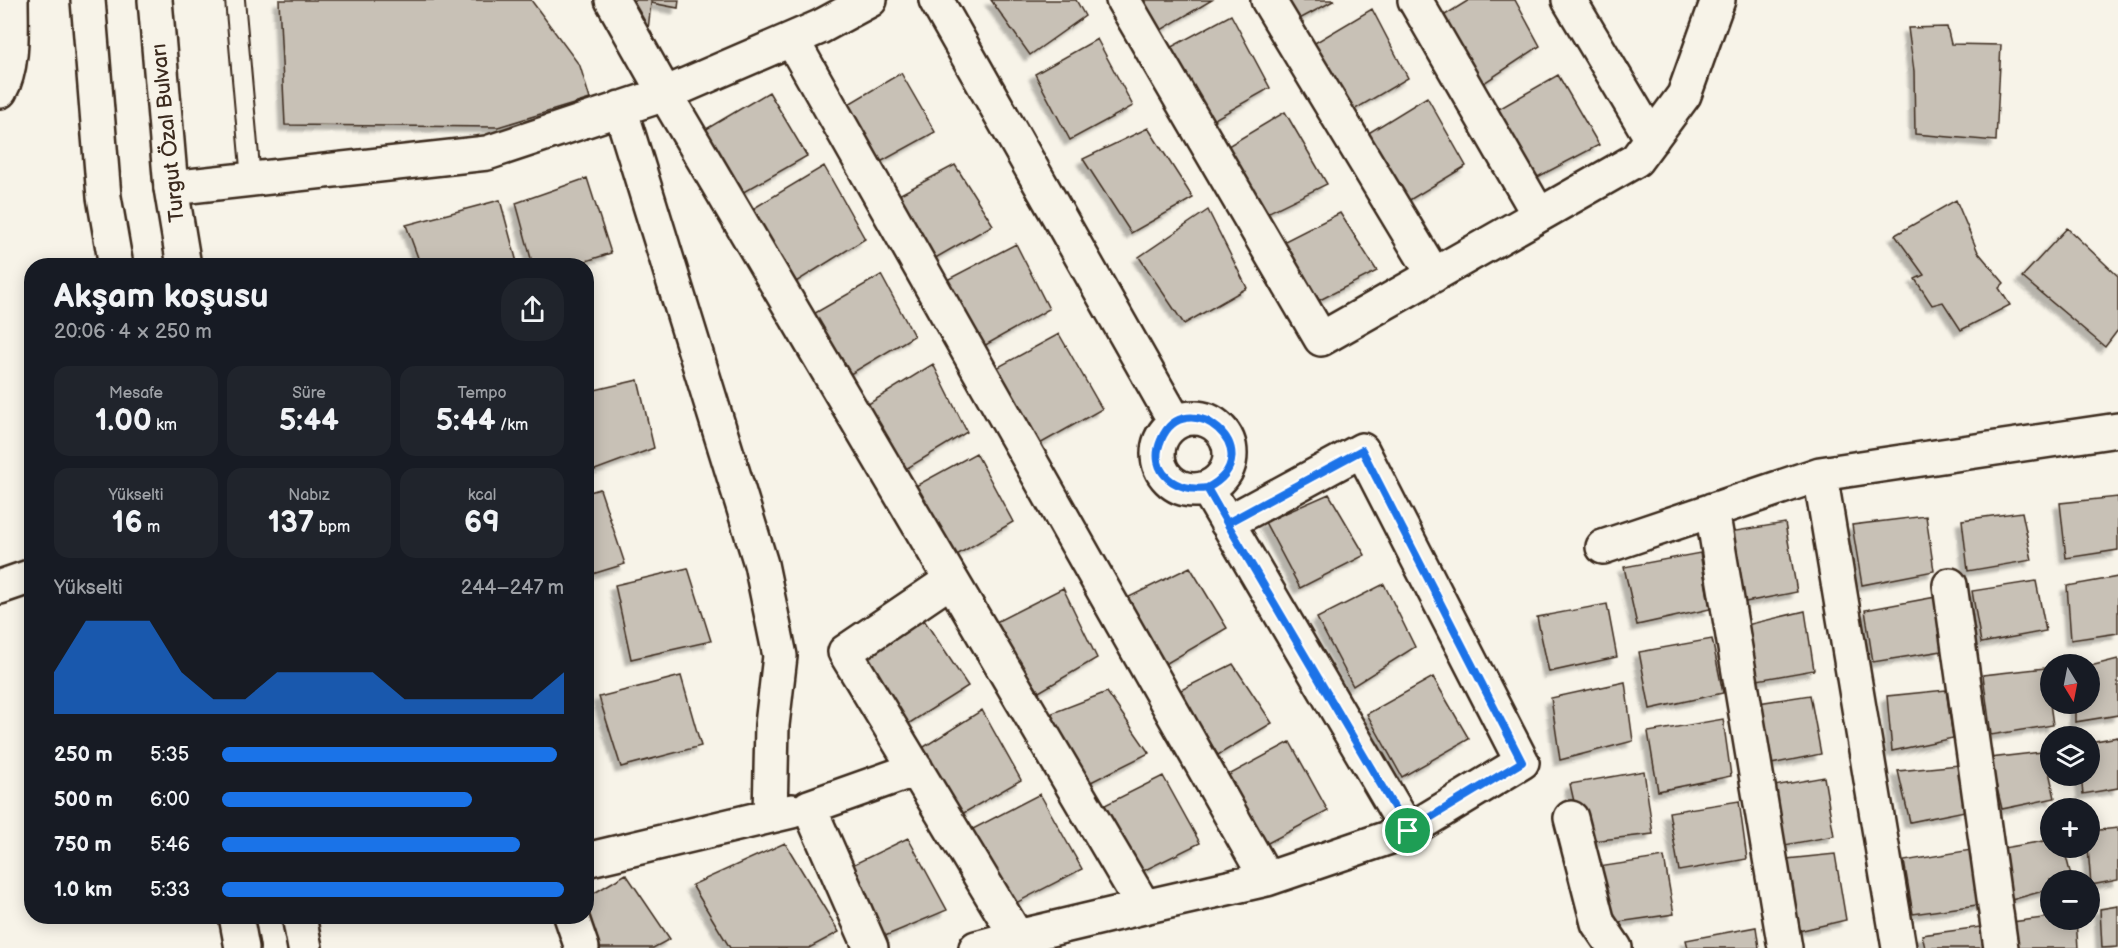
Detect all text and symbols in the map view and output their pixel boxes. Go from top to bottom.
street label: Turgut Özal Bulvarı [146,42,190,224]
text: Akşam koşusu [54,277,269,317]
button: share [501,278,564,341]
text: 20:06 · 4 × 250 m [54,320,212,344]
text: Mesafe [109,384,163,403]
text: Süre [292,384,326,403]
text: Tempo [457,384,507,403]
text: 1.00 [95,403,152,439]
text: 5:44 [279,403,339,439]
text: 5:44 [436,403,496,439]
text: km [152,416,177,435]
text: /km [496,416,528,435]
text: Yükselti [108,486,164,505]
text: Nabız [288,486,330,505]
text: kcal [468,486,496,505]
text: 16 [112,505,143,541]
text: 137 [268,505,314,541]
text: 69 [464,505,500,541]
text: m [143,518,160,537]
text: bpm [314,518,350,537]
text: Yükselti [54,576,123,600]
text: 244–247 m [461,576,564,600]
north arrow [2040,654,2100,714]
map controls [2040,654,2100,930]
button: layers [2040,726,2100,786]
text: 250 m [54,743,112,767]
text: 5:35 [150,743,189,767]
text: 500 m [54,788,113,812]
text: 6:00 [150,788,190,812]
button: + [2040,798,2100,858]
pin [1382,805,1433,856]
icon: arrive [1391,814,1424,847]
text: 750 m [54,833,112,857]
text: 5:46 [150,833,190,857]
button: − [2040,870,2100,930]
text: 1.0 km [54,878,112,902]
text: 5:33 [150,878,190,902]

